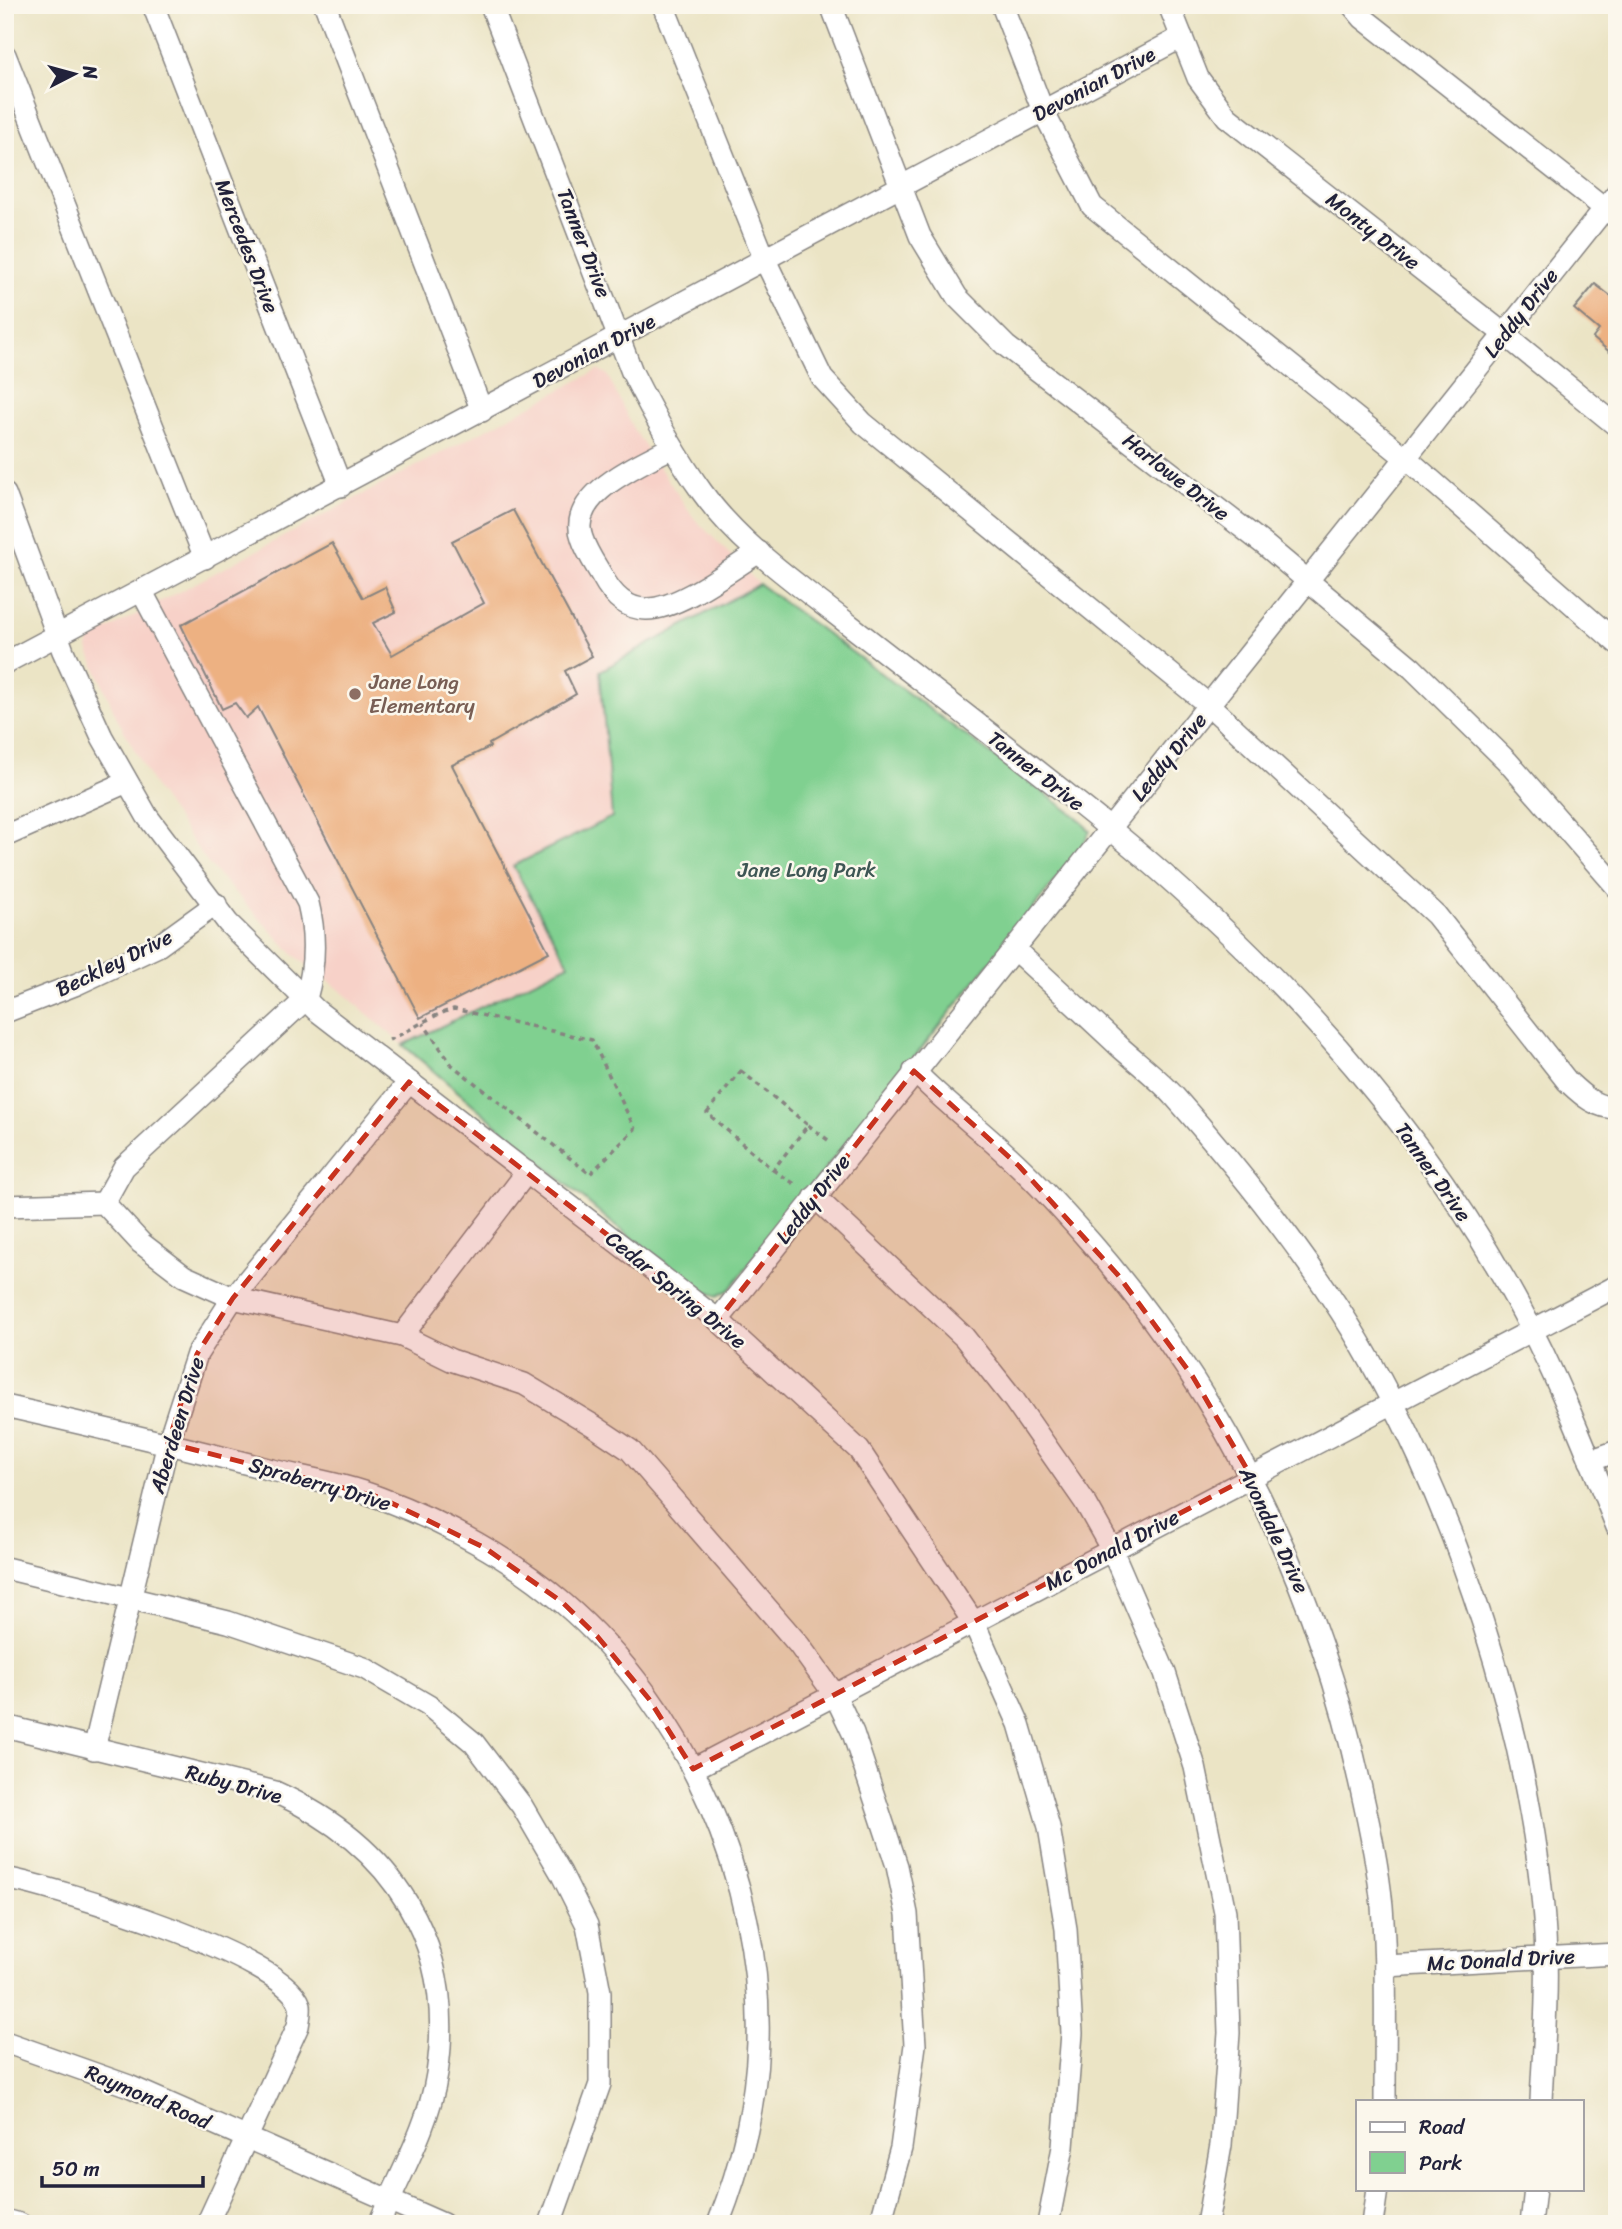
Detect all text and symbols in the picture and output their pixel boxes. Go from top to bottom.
street label: Devonian Drive [1025,35,1163,133]
north arrow [38,38,108,108]
text: N [73,63,108,81]
street label: Mercedes Drive [204,173,290,319]
street label: Tanner Drive [546,182,622,304]
street label: Monty Drive [1317,182,1429,281]
street label: Leddy Drive [1473,259,1569,367]
street label: Devonian Drive [525,302,663,400]
street label: Harlowe Drive [1114,423,1238,532]
place label: Jane Long Elementary [368,663,475,725]
marker: Jane Long Elementary [347,686,363,702]
street label: Leddy Drive [1121,704,1217,810]
street label: Tanner Drive [979,721,1093,822]
park label: Jane Long Park [737,851,876,889]
street label: Beckley Drive [49,918,179,1008]
street label: Tanner Drive [1384,1114,1482,1230]
street label: Leddy Drive [765,1145,861,1253]
street label: Cedar Spring Drive [597,1221,755,1359]
street label: Aberdeen Drive [138,1352,216,1499]
street label: Spraberry Drive [244,1446,396,1522]
street label: Avondale Drive [1228,1459,1320,1600]
street label: Mc Donald Drive [1038,1498,1187,1602]
street label: Ruby Drive [181,1753,287,1815]
street label: Mc Donald Drive [1426,1937,1576,1983]
street label: Raymond Road [79,2053,219,2141]
legend [1356,2100,1584,2190]
text: Road [1419,2108,1466,2146]
text: Park [1419,2144,1462,2182]
scale bar [42,2145,203,2189]
text: 50 m [52,2150,100,2188]

